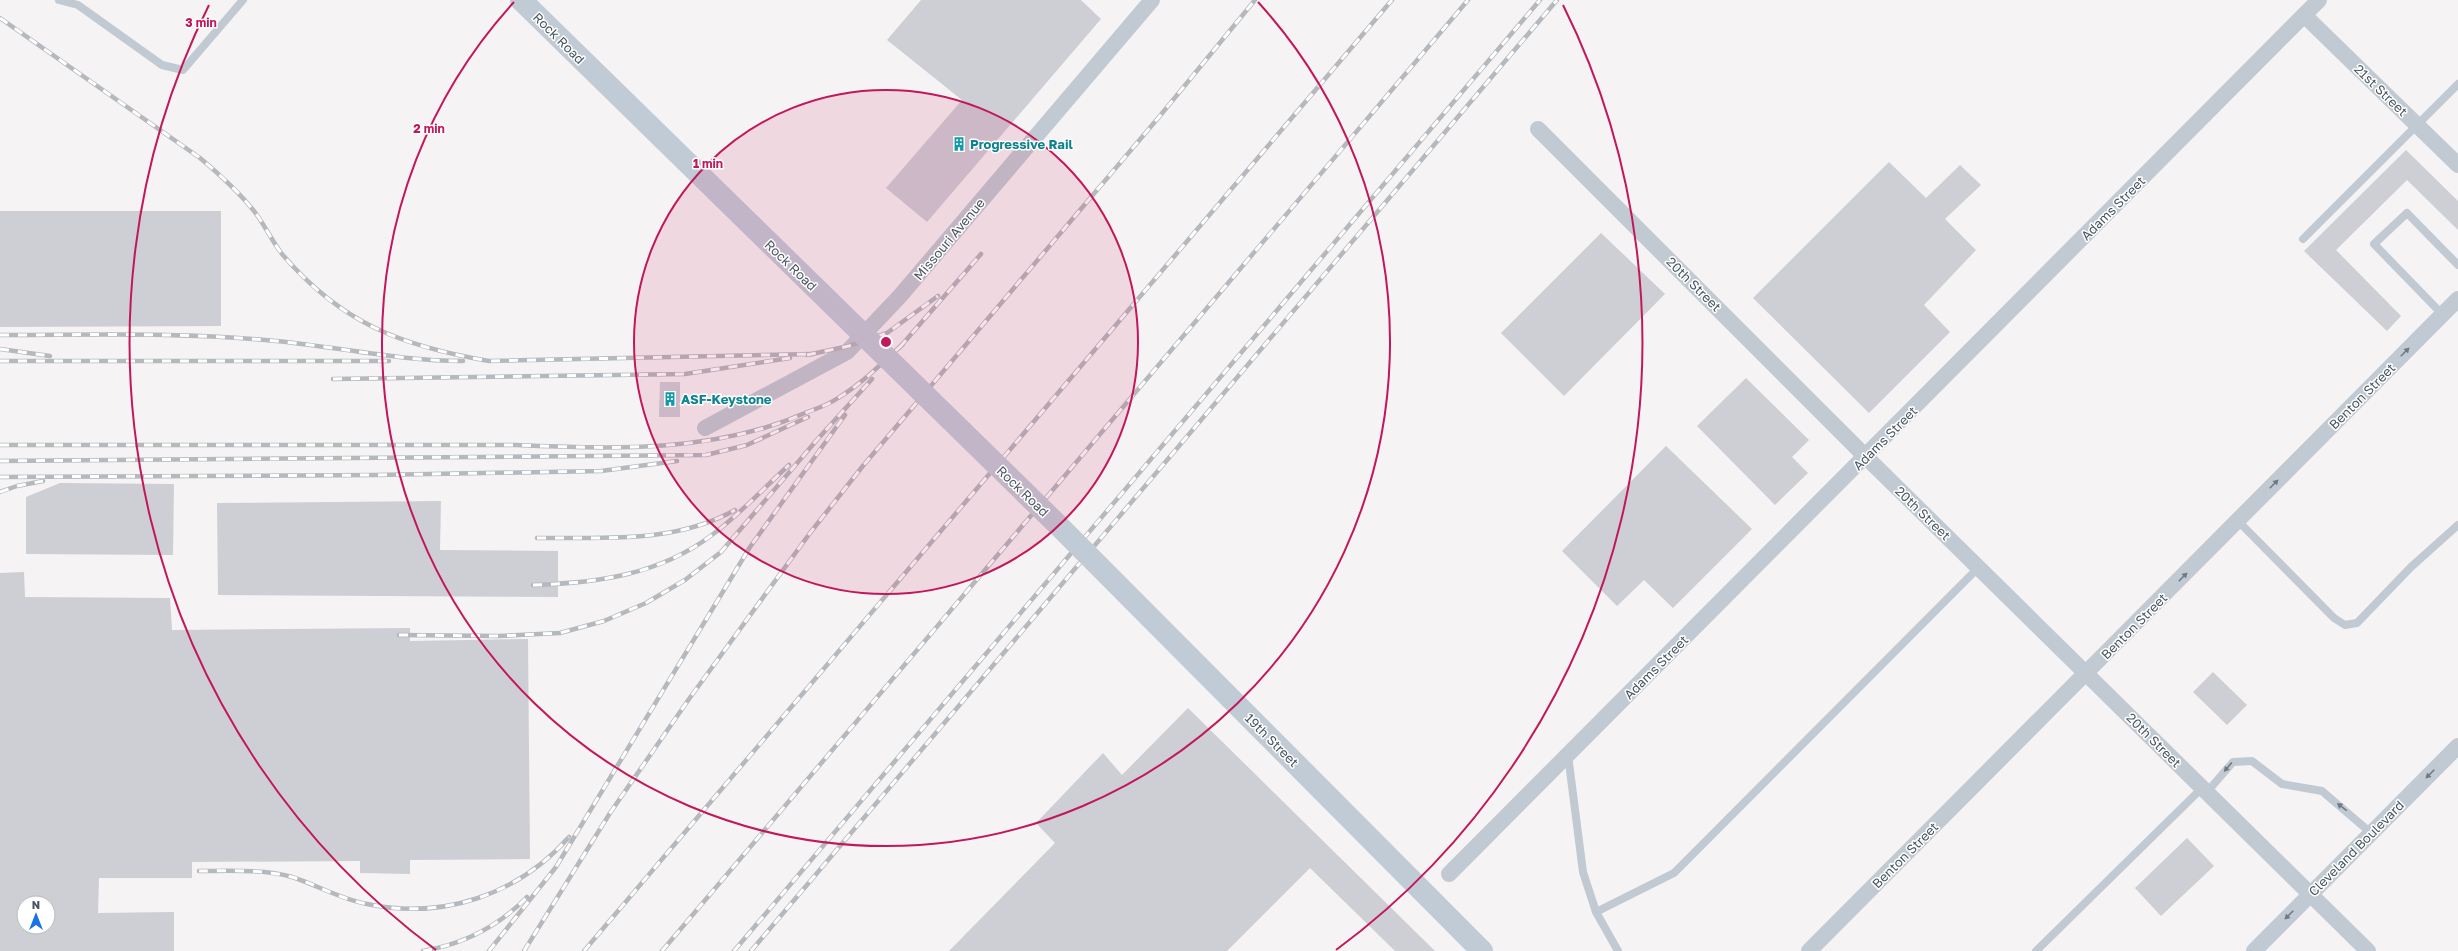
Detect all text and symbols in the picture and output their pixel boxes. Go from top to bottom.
street label: Rock Road [530,9,588,67]
text: 3 min [185,15,217,30]
street label: 21st Street [2351,61,2411,119]
text: 2 min [413,121,445,136]
building icon: Progressive Rail [951,136,967,152]
place label: Progressive Rail [970,136,1073,152]
text: 1 min [693,156,723,171]
street label: Adams Street [2078,173,2148,243]
street label: Missouri Avenue [910,195,988,283]
street label: Rock Road [762,236,820,294]
street label: 20th Street [1663,253,1725,315]
centre of rings [879,335,893,349]
one-way arrow [2400,347,2410,357]
street label: Benton Street [2326,360,2398,432]
building icon: ASF-Keystone [662,391,678,407]
place label: ASF-Keystone [681,391,772,407]
street label: Adams Street [1850,403,1920,473]
street label: Rock Road [994,462,1052,520]
one-way arrow [2269,479,2279,489]
street label: 20th Street [1892,483,1954,543]
one-way arrow [2178,572,2188,582]
street label: Benton Street [2098,590,2170,662]
street label: Adams Street [1621,632,1691,702]
street label: 20th Street [2123,709,2185,771]
street label: 19th Street [1242,710,1302,770]
one-way arrow [2224,762,2233,772]
one-way arrow [2426,769,2435,779]
street label: Cleveland Boulevard [2305,797,2407,899]
one-way arrow [2337,803,2348,811]
street label: Benton Street [1869,819,1941,891]
north arrow [16,895,56,935]
text: N [32,898,40,911]
one-way arrow [2284,910,2294,920]

